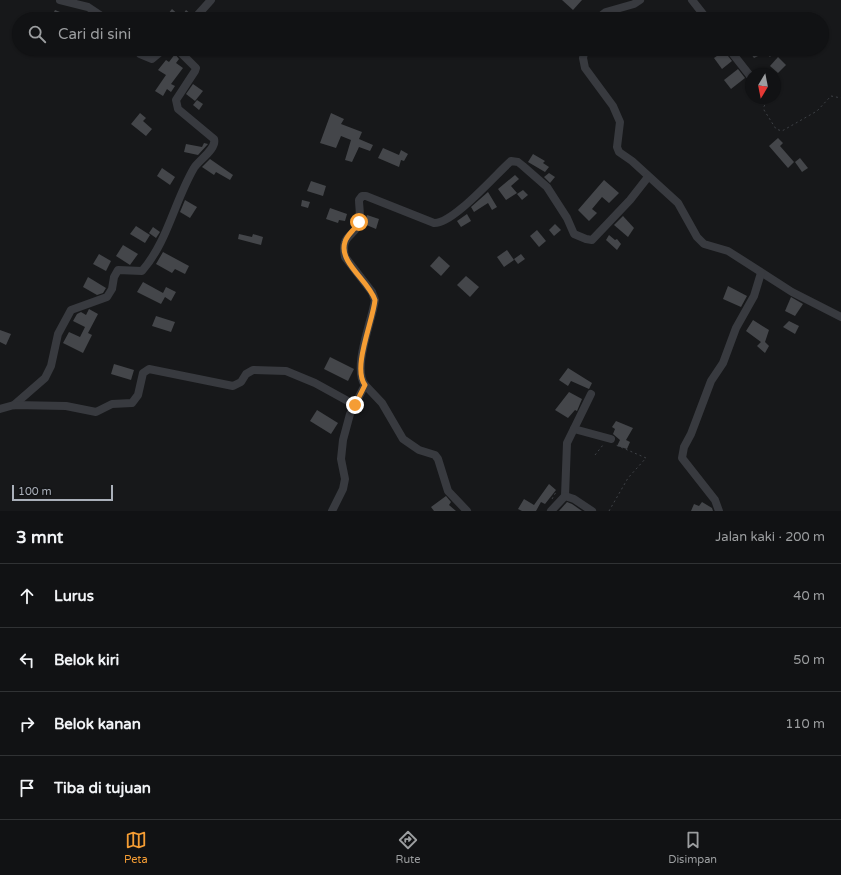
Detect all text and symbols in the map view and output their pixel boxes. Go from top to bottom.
search box [12,12,829,56]
icon: search [26,23,48,45]
text: Cari di sini [58,25,131,43]
north arrow [745,68,781,104]
route start [350,213,368,231]
route end [346,396,364,414]
scale bar [12,483,113,502]
text: 100 m [18,485,52,498]
text: 3 mnt [16,527,63,548]
text: Jalan kaki · 200 m [715,529,825,545]
icon: ahead [16,585,38,607]
text: Lurus [54,587,94,605]
text: 40 m [793,588,825,604]
icon: left [16,649,38,671]
text: Belok kiri [54,651,119,669]
text: 50 m [793,652,825,668]
icon: right [16,713,38,735]
text: Belok kanan [54,715,141,733]
text: 110 m [785,716,825,732]
icon: arrive [16,777,38,799]
text: Tiba di tujuan [54,779,151,797]
tab: Peta [124,829,148,866]
tab: Rute [396,829,420,866]
tab: Disimpan [668,829,717,866]

